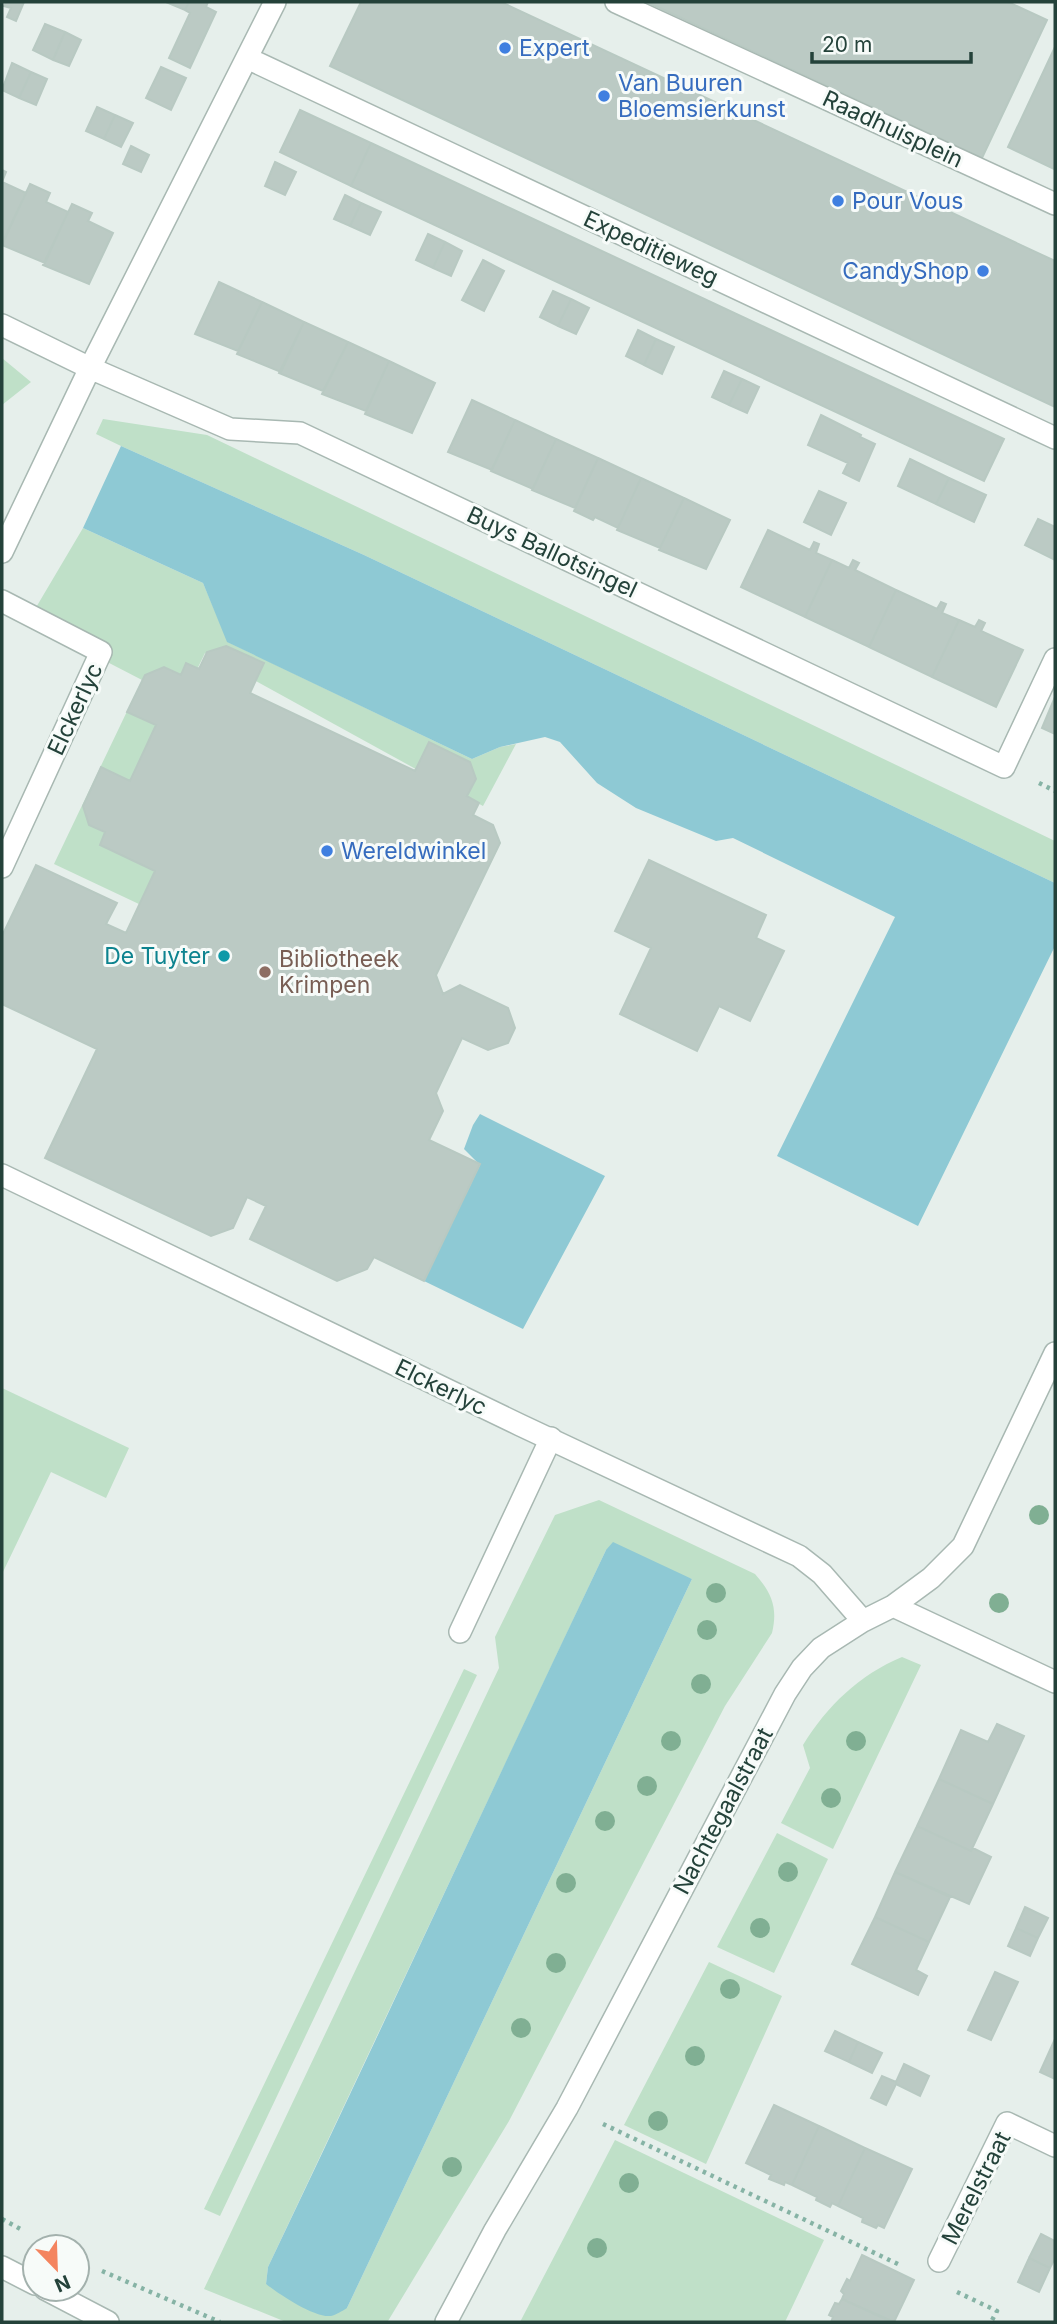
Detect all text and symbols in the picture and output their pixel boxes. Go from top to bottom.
scale bar [812,21,971,65]
text: 20 m [822,32,872,57]
place label: Expert [519,34,590,62]
marker: Expert [497,40,513,56]
place label: Van Buuren Bloemsierkunst [618,69,786,123]
street label: Raadhuisplein [818,84,968,174]
marker: Van Buuren Bloemsierkunst [596,88,612,104]
place label: Pour Vous [852,187,963,215]
marker: Pour Vous [830,193,846,209]
street label: Expeditieweg [579,205,723,291]
place label: CandyShop [842,257,969,285]
marker: CandyShop [975,263,991,279]
street label: Buys Ballotsingel [462,500,642,604]
street label: Elckerlyc [42,659,108,759]
place label: Wereldwinkel [341,837,486,865]
marker: Wereldwinkel [319,843,335,859]
place label: De Tuyter [104,942,210,970]
place label: Bibliotheek Krimpen [279,945,400,999]
marker: De Tuyter [216,948,232,964]
marker: Bibliotheek Krimpen [257,964,273,980]
street label: Elckerlyc [391,1353,491,1421]
street label: Nachtegaalstraat [667,1722,779,1899]
street label: Merelstraat [936,2126,1017,2249]
north arrow [21,2233,91,2303]
text: N [51,2270,74,2297]

